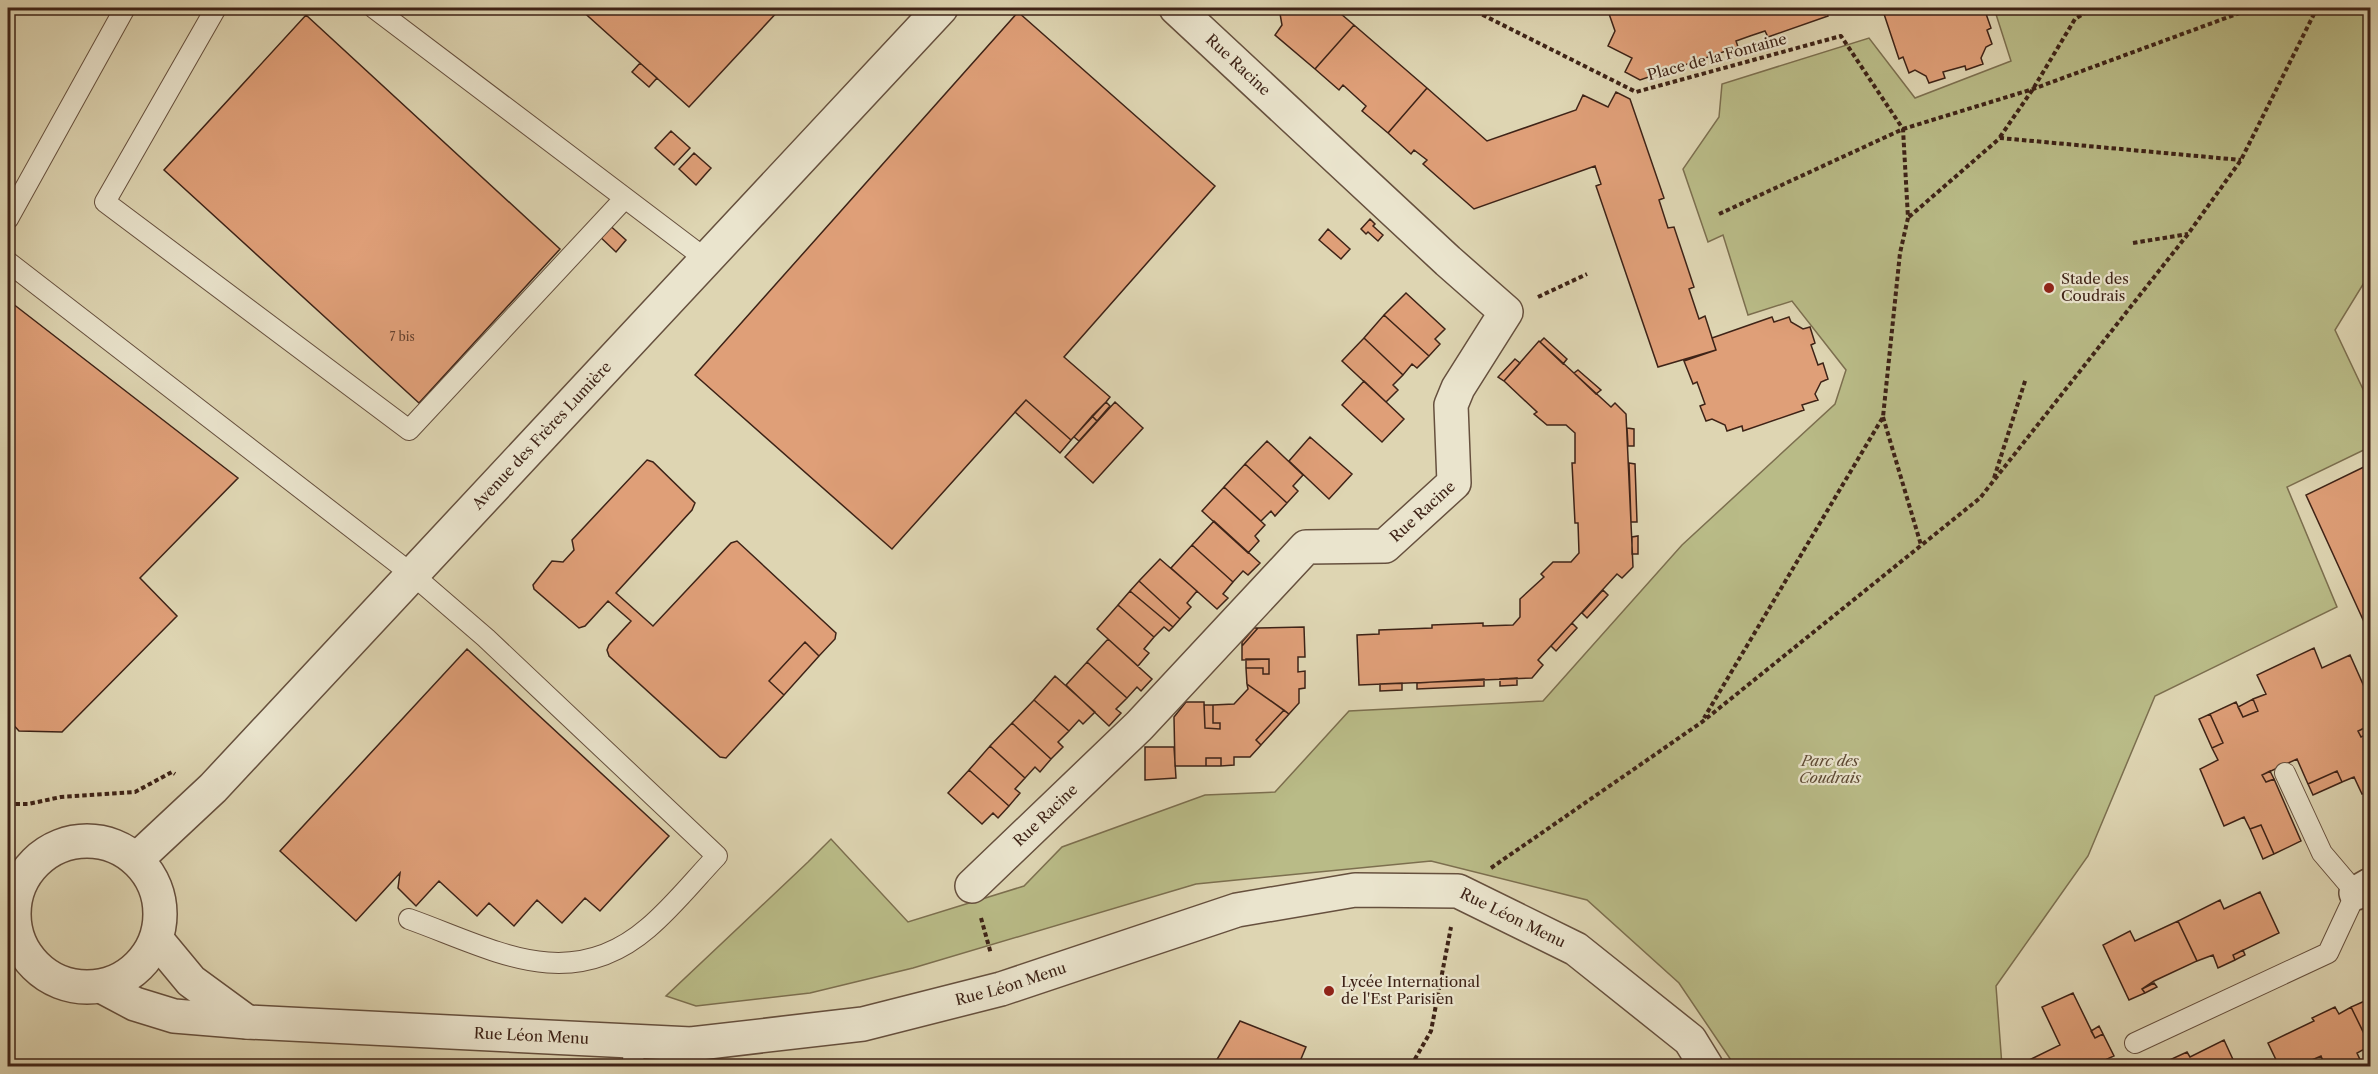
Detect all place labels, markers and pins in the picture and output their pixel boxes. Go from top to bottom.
place label: Stade des Coudrais [2061,269,2129,305]
marker: Stade des Coudrais [2042,281,2056,295]
place label: Lycée International de l'Est Parisien [1341,972,1480,1008]
marker: Lycée International de l'Est Parisien [1322,984,1336,998]

